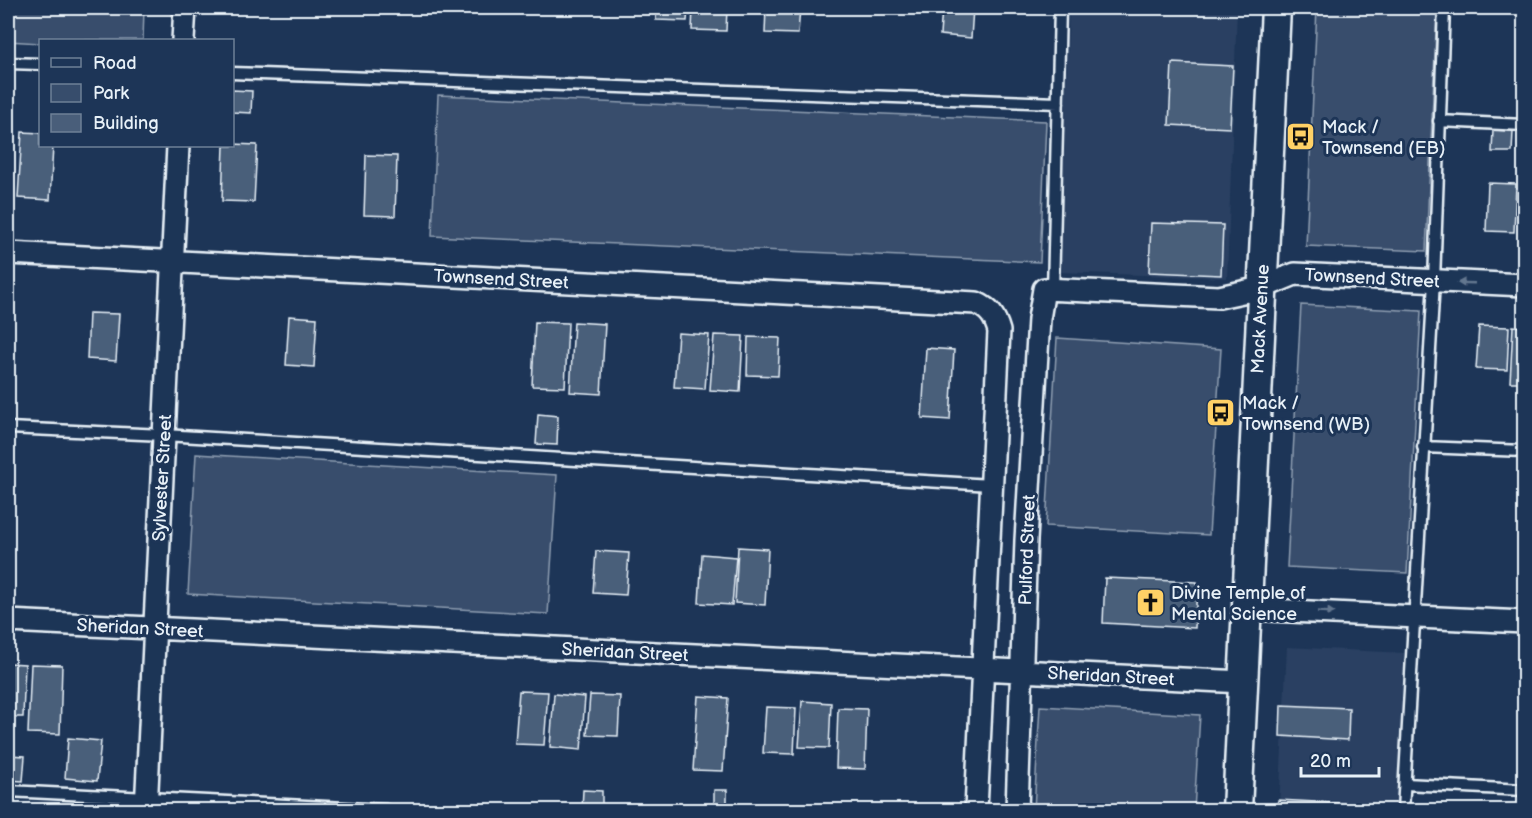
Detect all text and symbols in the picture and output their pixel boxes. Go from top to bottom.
legend [39,39,234,147]
text: Road [93,53,137,74]
text: Park [93,83,129,104]
text: Building [93,113,159,134]
place label: Mack / Townsend (EB) [1322,117,1446,159]
bus stop icon: Mack / Townsend (EB) [1285,121,1317,153]
street label: Mack Avenue [1247,264,1274,374]
street label: Townsend Street [1304,264,1441,293]
street label: Townsend Street [433,265,570,294]
one-way arrow [1457,278,1476,287]
place label: Mack / Townsend (WB) [1242,393,1370,435]
bus stop icon: Mack / Townsend (WB) [1205,397,1237,429]
street label: Sylvester Street [149,414,176,542]
street label: Pulford Street [1015,494,1040,606]
place label: Divine Temple of Mental Science [1171,583,1306,625]
church icon: Divine Temple of Mental Science [1134,587,1166,619]
one-way arrow [1317,608,1336,617]
street label: Sheridan Street [76,615,204,642]
street label: Sheridan Street [561,639,689,666]
street label: Sheridan Street [1047,663,1175,690]
scale bar [1301,740,1379,778]
text: 20 m [1310,751,1351,772]

